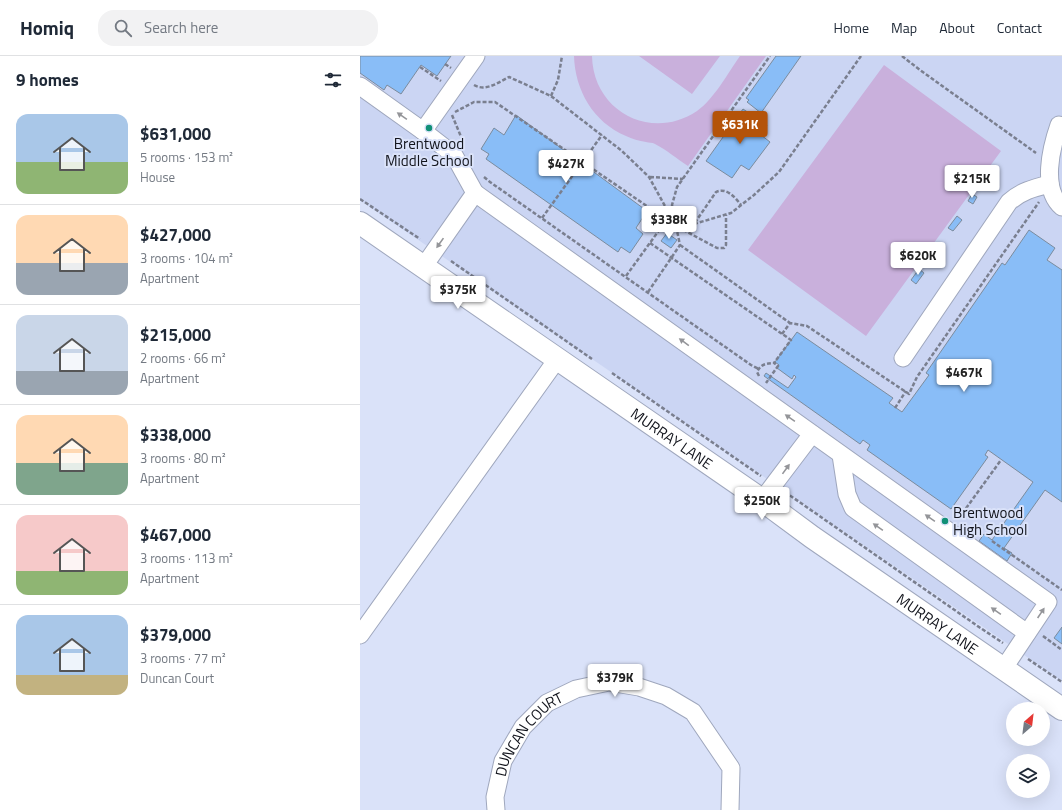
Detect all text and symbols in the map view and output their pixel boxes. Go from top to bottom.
search box [98,10,378,46]
text: Homiq [20,13,74,42]
text: Search here [144,16,218,39]
icon: search [112,17,134,39]
text: Home [834,17,869,38]
text: Map [891,17,917,38]
text: About [939,17,975,38]
text: Contact [997,17,1042,38]
text: 9 homes [16,67,79,93]
icon: filters [322,69,344,91]
pin: $631K [712,111,768,145]
one-way arrow [396,112,407,120]
text: $631K [722,114,758,134]
text: $631,000 [140,121,211,147]
marker: Brentwood Middle School [424,123,434,133]
icon: home [48,130,96,178]
place label: Brentwood Middle School [385,132,473,172]
text: 5 rooms · 153 m² [140,147,233,167]
pin: $427K [538,150,594,184]
text: $427K [548,153,584,173]
pin: $215K [944,165,1000,199]
text: House [140,167,175,187]
text: $215K [954,168,990,188]
pin: $338K [641,206,697,240]
text: $338K [651,209,687,229]
text: $427,000 [140,222,211,248]
icon: home [48,231,96,279]
one-way arrow [436,238,444,248]
pin: $620K [890,242,946,276]
text: $620K [900,245,936,265]
text: 3 rooms · 104 m² [140,248,233,268]
text: Apartment [140,268,199,288]
pin: $375K [430,276,486,310]
text: $375K [440,279,476,299]
text: $215,000 [140,322,211,348]
icon: home [48,331,96,379]
one-way arrow [679,338,689,346]
text: 2 rooms · 66 m² [140,348,226,368]
pin: $467K [936,359,992,393]
text: $467K [946,362,982,382]
text: Apartment [140,368,199,388]
street label: MURRAY LANE [626,402,718,474]
one-way arrow [784,414,795,422]
text: $338,000 [140,422,211,448]
icon: home [48,431,96,479]
text: 3 rooms · 80 m² [140,448,226,468]
one-way arrow [782,463,790,474]
text: Apartment [140,468,199,488]
pin: $250K [734,487,790,521]
text: $250K [744,490,780,510]
place label: Brentwood High School [953,501,1028,541]
one-way arrow [924,514,935,522]
marker: Brentwood High School [940,516,950,526]
text: $467,000 [140,522,211,548]
one-way arrow [873,523,884,531]
icon: home [48,531,96,579]
text: 3 rooms · 113 m² [140,548,233,568]
text: Apartment [140,568,199,588]
street label: MURRAY LANE [892,587,983,660]
one-way arrow [990,607,1001,615]
one-way arrow [1037,607,1045,618]
text: $379,000 [140,622,211,648]
icon: home [48,631,96,679]
text: 3 rooms · 77 m² [140,648,226,668]
pin: $379K [587,664,643,698]
text: $379K [597,667,633,687]
text: Duncan Court [140,668,214,688]
street label: DUNCAN COURT [488,686,567,778]
north arrow [1006,702,1050,746]
map controls [1006,702,1050,798]
button: layers [1006,754,1050,798]

